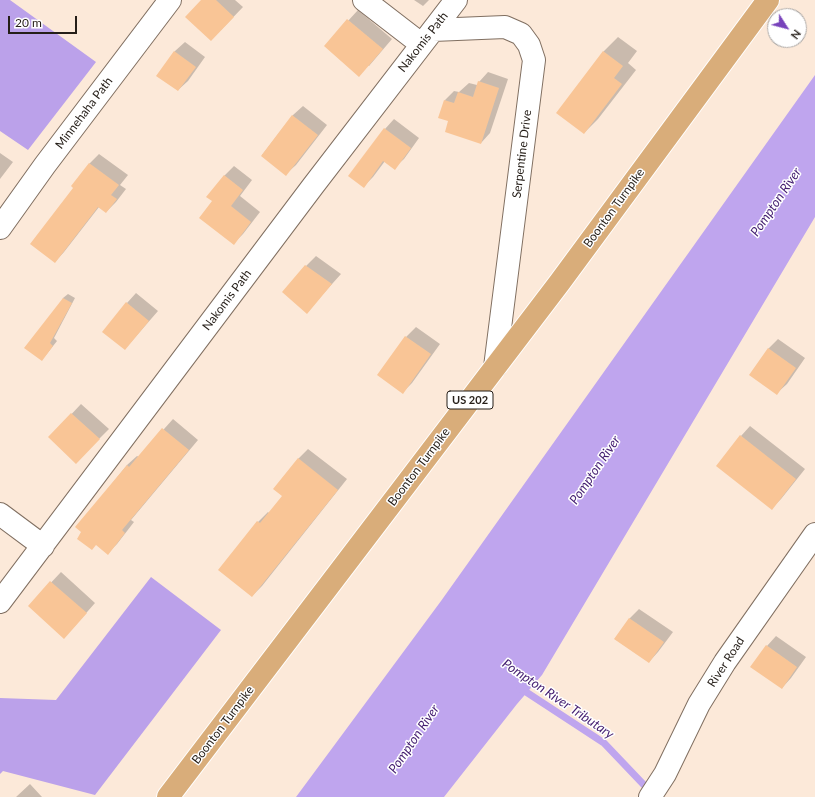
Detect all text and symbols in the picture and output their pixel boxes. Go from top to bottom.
scale bar [10,8,79,34]
north arrow [767,8,807,48]
street label: Nakomis Path [395,9,451,75]
text: 20 m [15,15,42,30]
text: N [789,28,804,42]
street label: Minnehaha Path [52,74,116,152]
street label: Serpentine Drive [509,109,535,199]
water label: Pompton River [747,165,805,239]
street label: Boonton Turnpike [581,166,647,250]
street label: Nakomis Path [199,267,255,333]
road number: US 202 [447,391,493,409]
street label: Boonton Turnpike [385,425,453,509]
water label: Pompton River [566,433,624,507]
street label: River Road [705,634,747,690]
water label: Pompton River Tributary [499,656,617,742]
street label: Boonton Turnpike [189,683,257,767]
water label: Pompton River [385,702,443,776]

